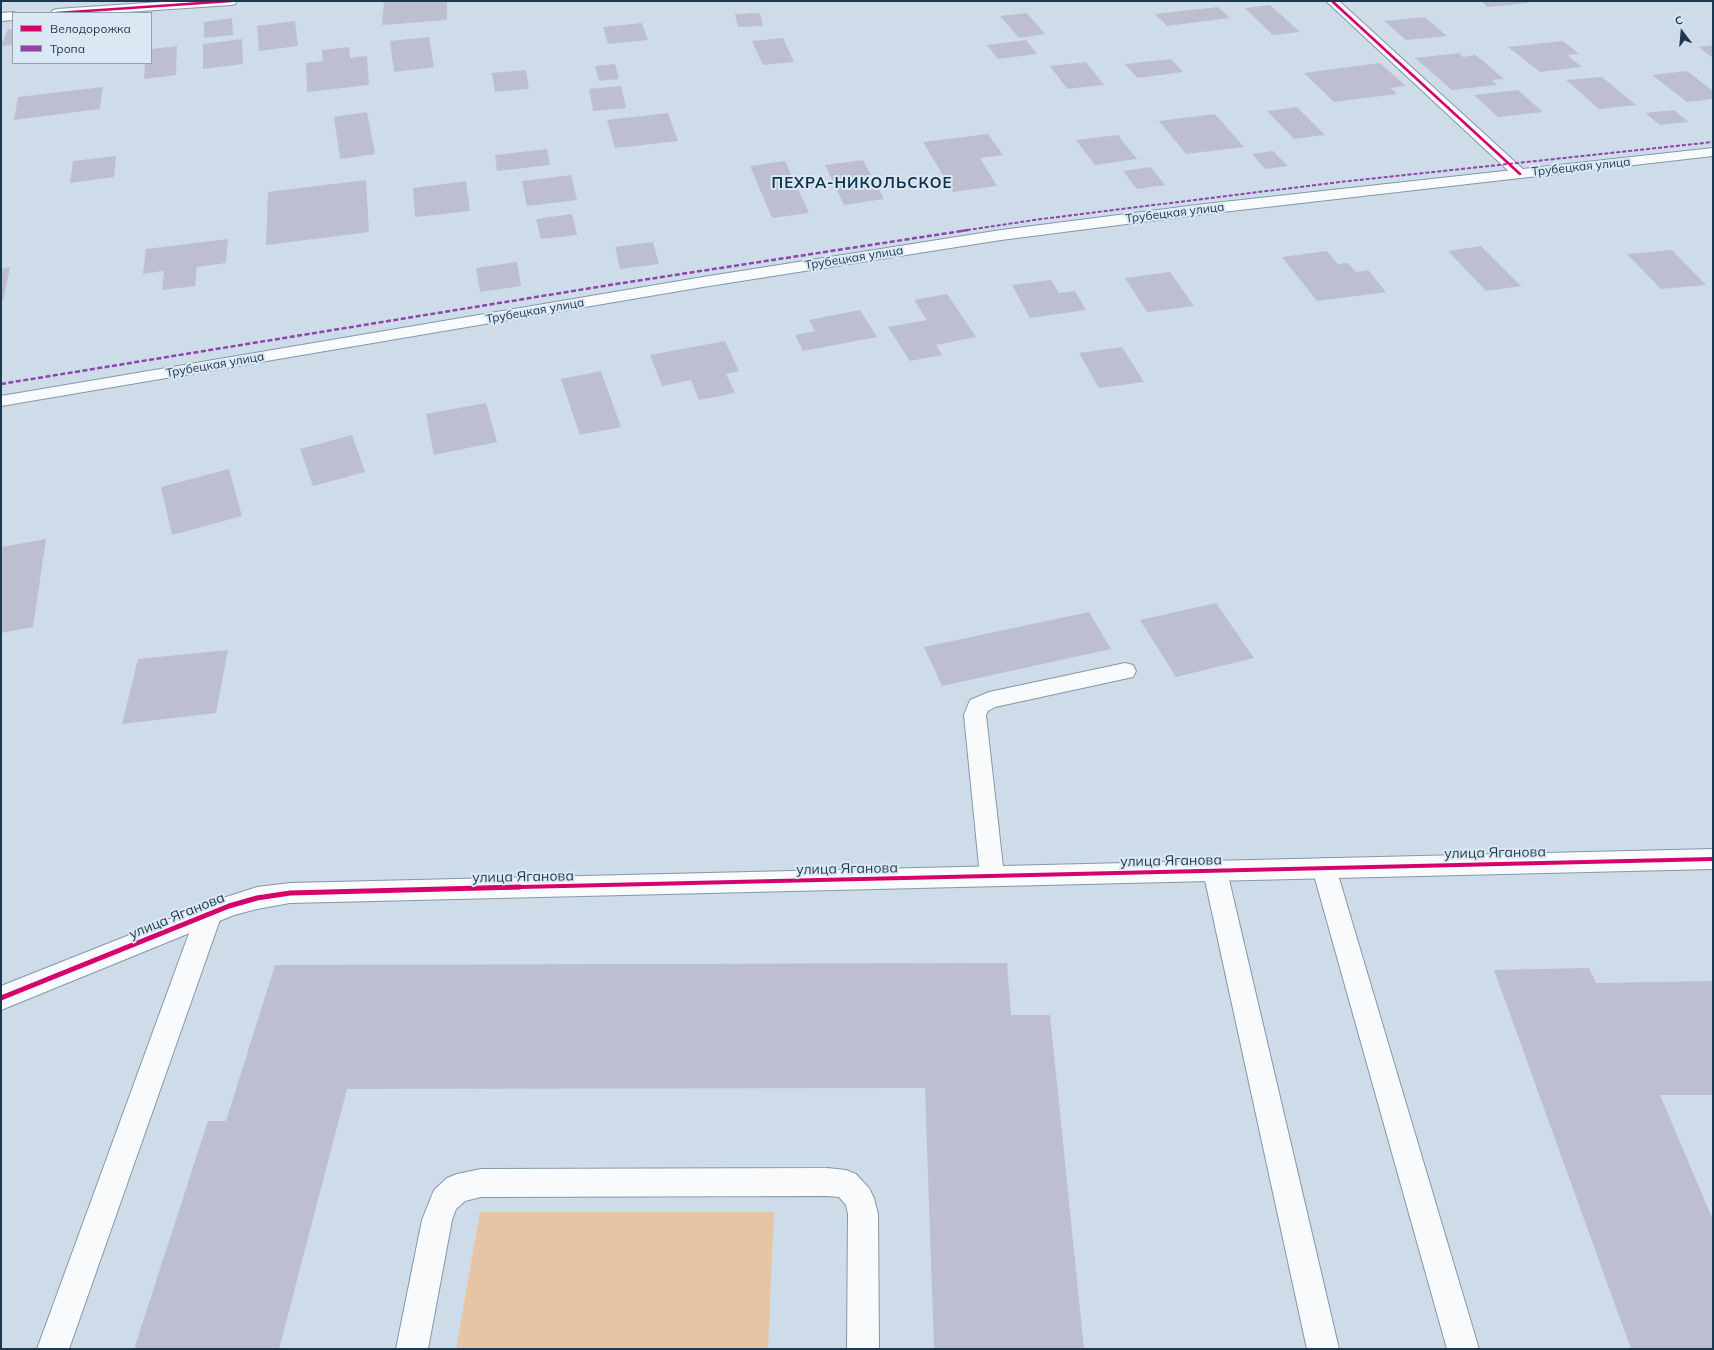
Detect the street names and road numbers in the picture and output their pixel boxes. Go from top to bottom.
street label: Трубецкая улица [1531,155,1631,179]
street label: Трубецкая улица [1125,200,1225,226]
street label: Трубецкая улица [804,243,904,273]
street label: Трубецкая улица [485,295,585,327]
street label: Трубецкая улица [165,349,265,381]
street label: улица Яганова [1444,844,1546,862]
street label: улица Яганова [1120,852,1222,870]
street label: улица Яганова [796,860,898,878]
street label: улица Яганова [472,868,574,886]
street label: улица Яганова [127,889,227,943]

